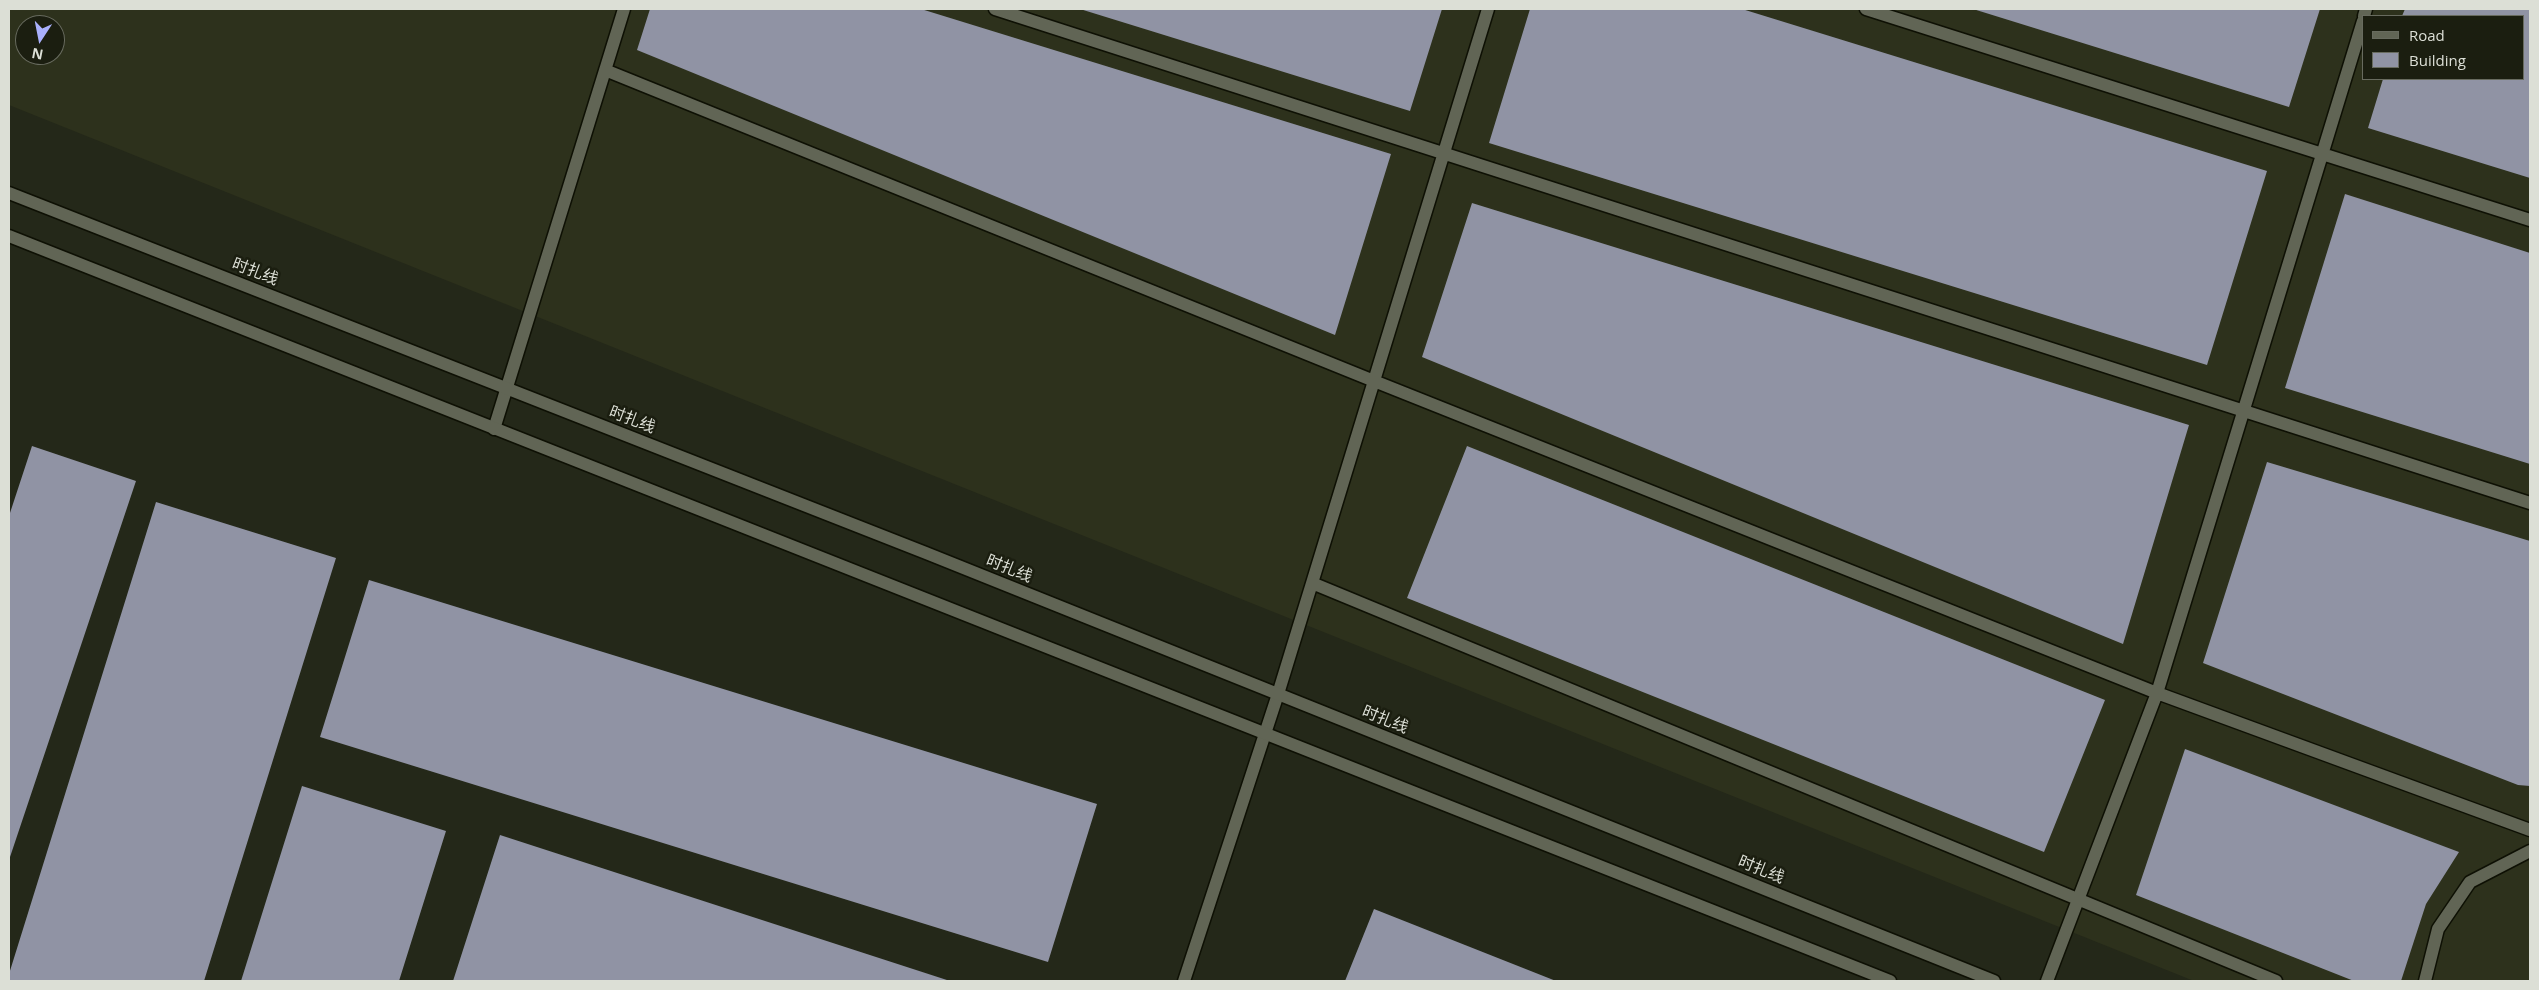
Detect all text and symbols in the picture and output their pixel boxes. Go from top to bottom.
north arrow [15,15,65,65]
legend [2362,15,2524,80]
text: Road [2409,25,2445,45]
text: N [30,44,45,65]
text: Building [2409,50,2466,70]
street label: 时扎线 [229,254,281,290]
street label: 时扎线 [606,402,658,438]
street label: 时扎线 [983,551,1035,587]
street label: 时扎线 [1359,702,1411,738]
street label: 时扎线 [1735,852,1787,888]

